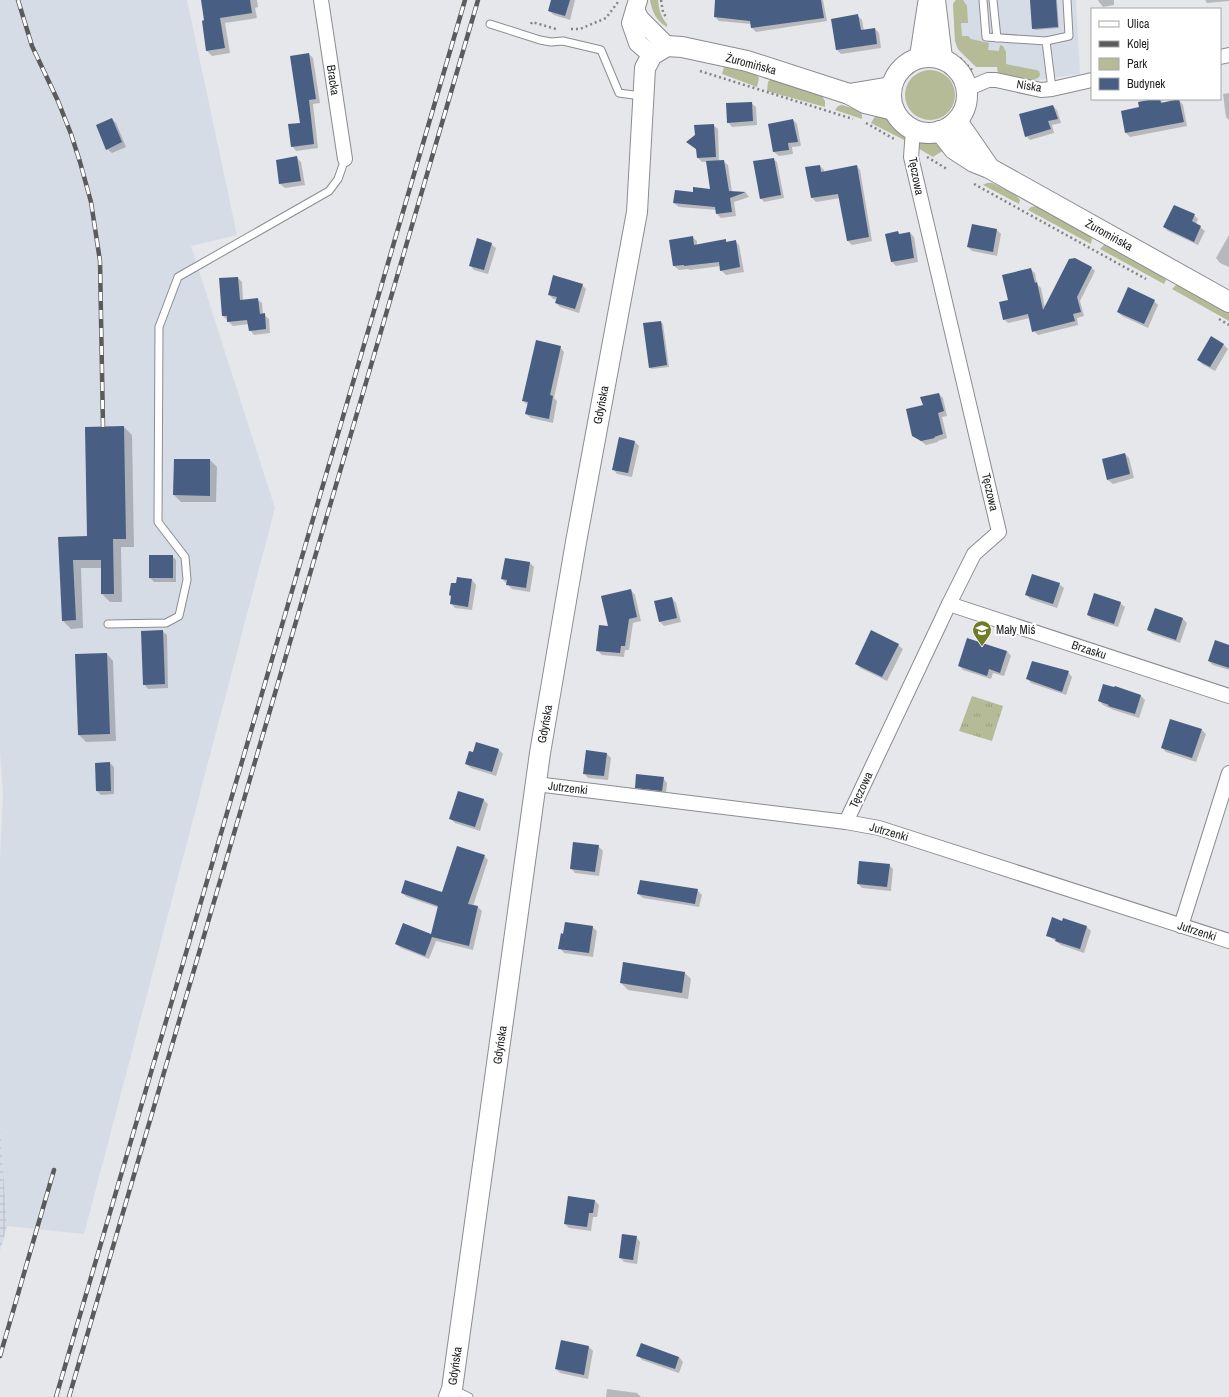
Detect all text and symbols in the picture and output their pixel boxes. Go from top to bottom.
legend [1091,8,1221,100]
text: Ulica [1127,16,1150,32]
text: Kolej [1127,36,1149,52]
street label: Żuromińska [724,50,779,79]
text: Park [1127,56,1147,72]
street label: Bracka [323,64,343,97]
street label: Niska [1015,76,1043,96]
text: Budynek [1127,76,1165,92]
street label: Tęczowa [904,156,928,197]
street label: Żuromińska [1082,215,1136,255]
street label: Gdyńska [589,384,613,426]
street label: Tęczowa [978,472,1002,513]
school or university icon: Mały Miś [971,619,993,647]
place label: Mały Miś [996,622,1035,638]
street label: Brzasku [1070,637,1108,663]
street label: Gdyńska [534,703,556,745]
street label: Tęczowa [846,769,877,811]
street label: Jutrzenki [547,778,589,798]
street label: Jutrzenki [868,819,910,845]
street label: Jutrzenki [1176,917,1218,945]
street label: Gdyńska [489,1024,511,1065]
street label: Gdyńska [444,1345,466,1386]

